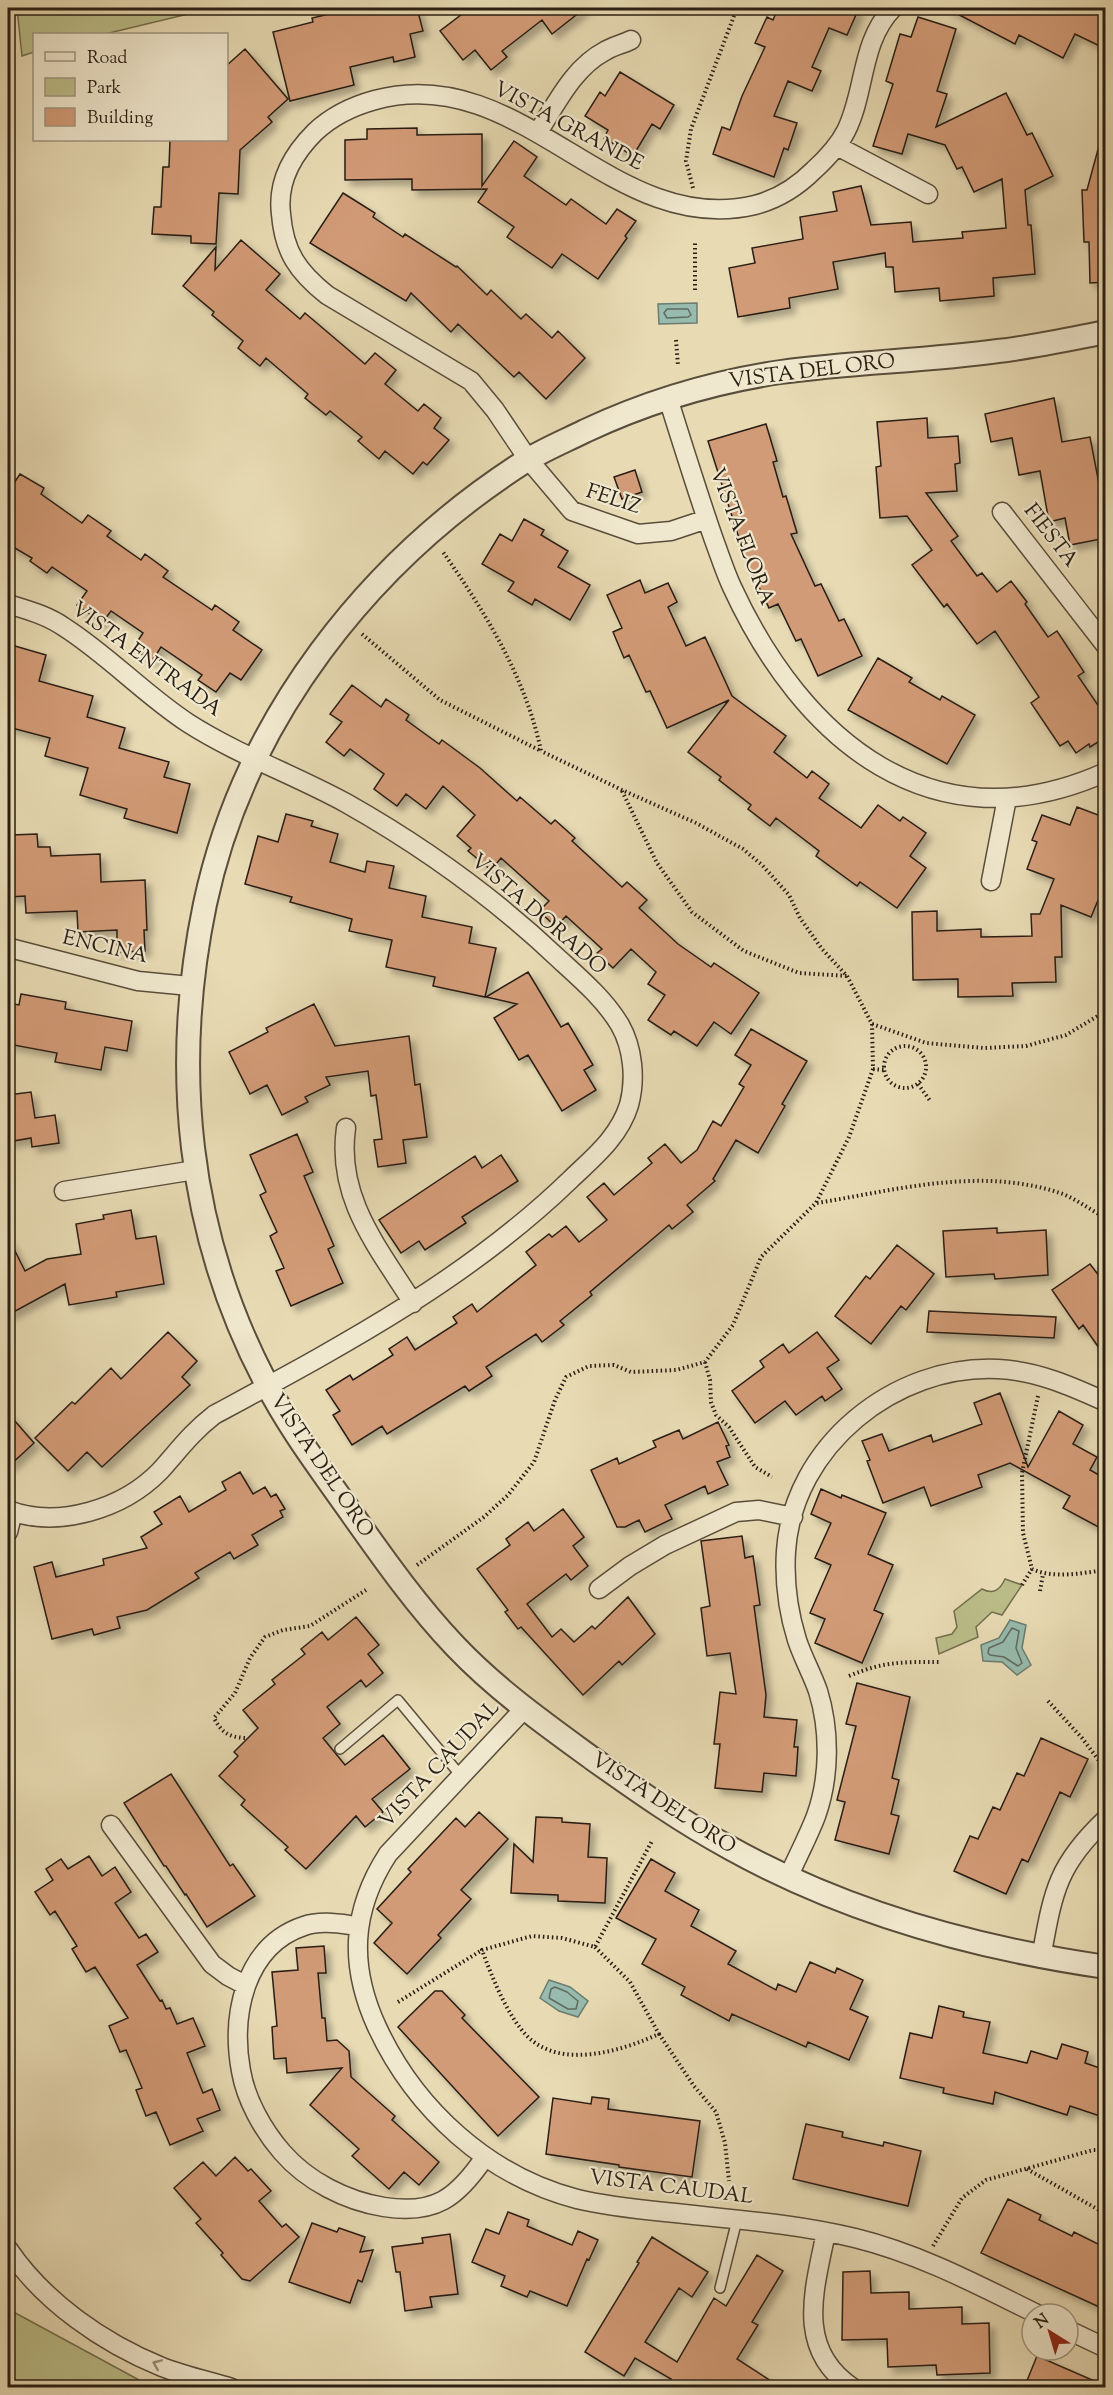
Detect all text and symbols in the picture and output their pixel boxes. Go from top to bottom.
legend [33,33,228,141]
text: Road [87,46,127,72]
street label: VISTA GRANDE [488,75,649,179]
text: Park [87,76,122,102]
text: Building [87,106,153,132]
street label: VISTA DEL ORO [727,347,897,397]
street label: VISTA FLORA [701,464,781,610]
street label: FELIZ [582,477,644,523]
street label: FIESTA [1015,498,1085,574]
street label: VISTA ENTRADA [64,595,228,725]
street label: VISTA DORADO [463,847,613,983]
street label: ENCINA [59,924,151,972]
street label: VISTA DEL ORO [262,1388,380,1544]
street label: VISTA CAUDAL [373,1694,507,1836]
street label: VISTA DEL ORO [585,1746,741,1862]
street label: VISTA CAUDAL [587,2163,755,2213]
north arrow [1020,2302,1080,2362]
text: N [1030,2309,1055,2335]
one-way arrow [152,2359,163,2371]

